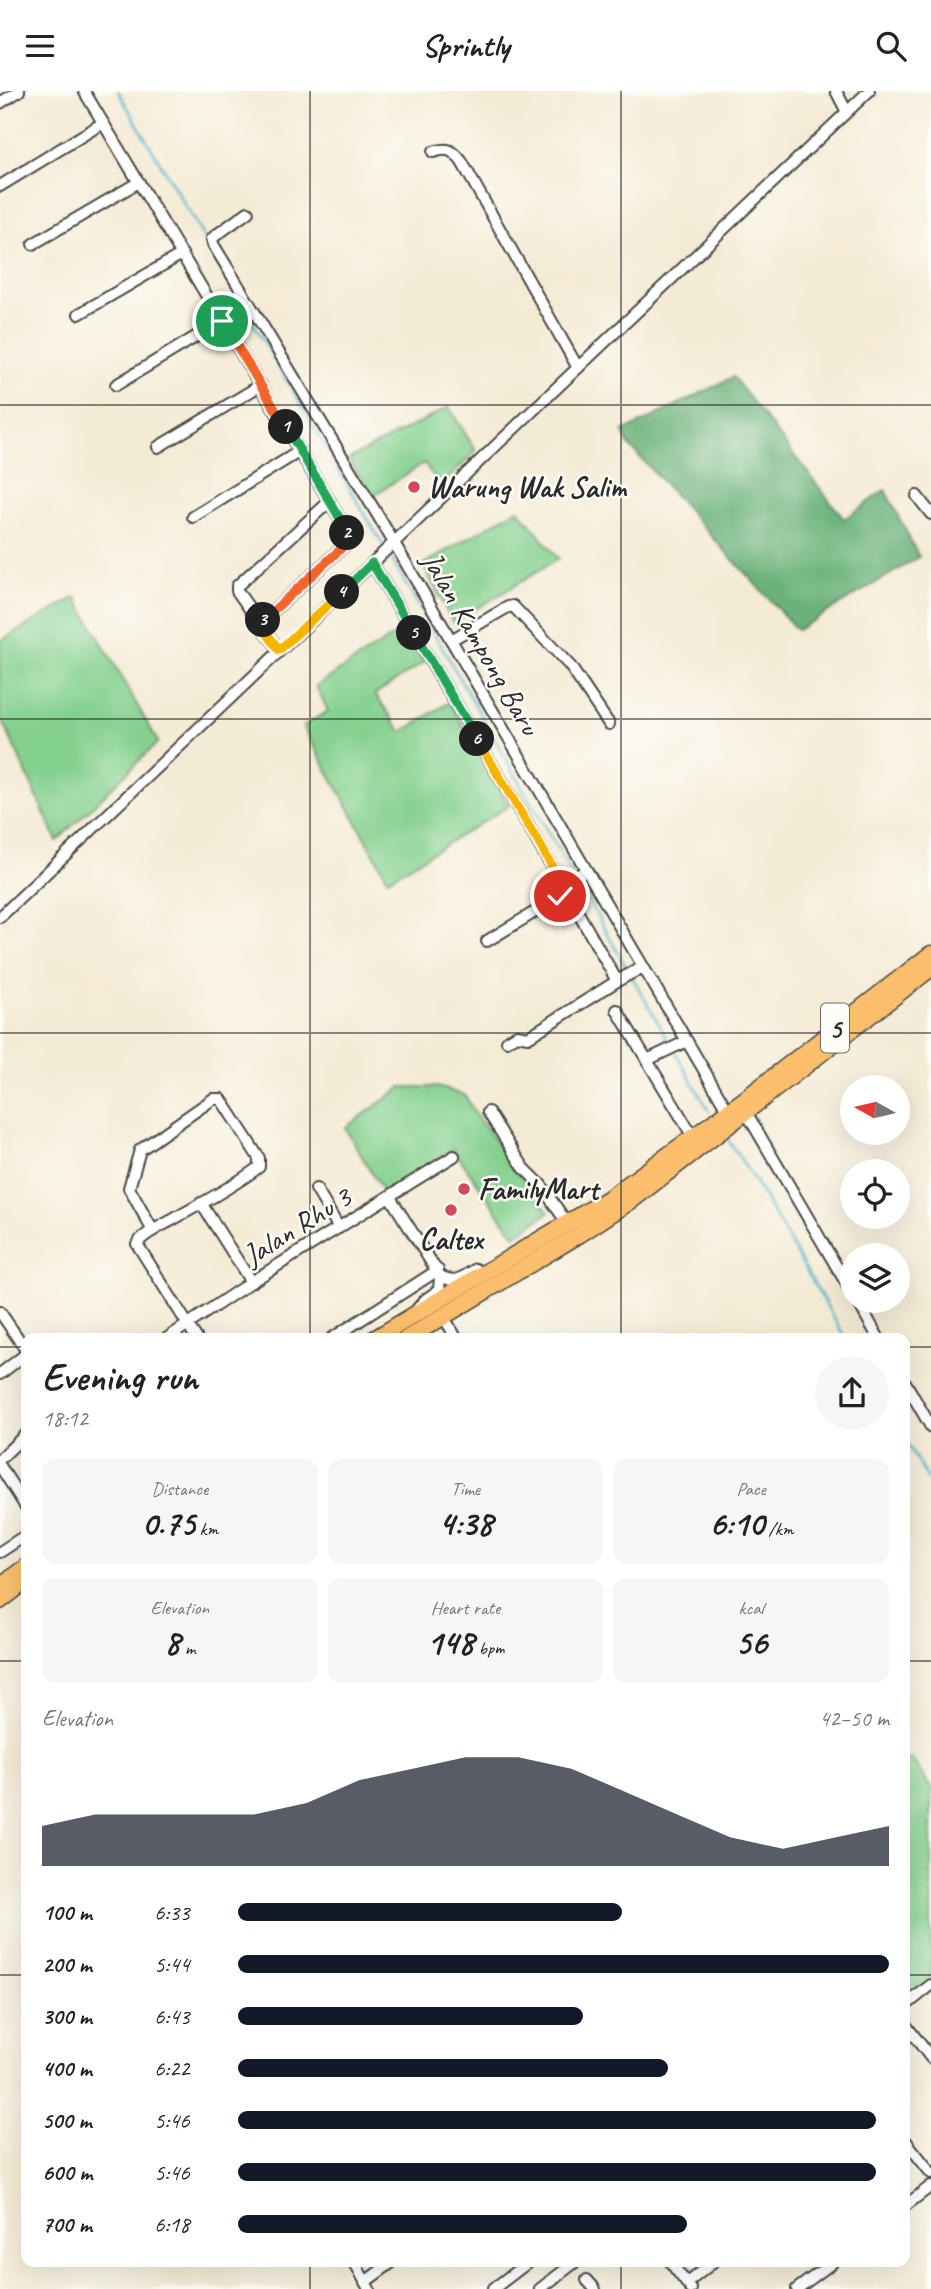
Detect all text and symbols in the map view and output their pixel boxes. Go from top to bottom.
text: Sprintly [422,25,509,66]
icon: menu [21,27,59,65]
icon: search [872,27,910,65]
pin [192,291,252,351]
icon: arrive [203,302,241,340]
pin: 1 [268,409,304,445]
text: 1 [281,414,290,438]
place label: Warung Wak Salim [428,468,628,506]
marker: Warung Wak Salim [406,479,422,495]
pin: 2 [330,515,364,551]
text: 2 [342,520,351,544]
street label: Jalan Kampong Baru [412,543,550,743]
pin: 4 [324,575,360,609]
text: 4 [337,579,346,603]
pin: 3 [246,603,280,637]
text: 3 [258,607,267,631]
pin: 5 [396,615,432,651]
text: 5 [409,620,418,644]
pin: 6 [460,721,494,757]
text: 6 [472,726,481,750]
pin [530,866,590,926]
icon: check [541,877,579,915]
road number: 5 [821,1003,849,1053]
north arrow [840,1075,910,1145]
map controls [840,1075,910,1313]
button: locate [840,1159,910,1229]
place label: FamilyMart [478,1170,601,1208]
street label: Jalan Rhu 3 [234,1177,360,1275]
marker: FamilyMart [456,1181,472,1197]
marker: Caltex [443,1202,459,1218]
place label: Caltex [419,1220,485,1258]
button: layers [840,1243,910,1313]
text: Evening run [42,1354,198,1401]
button: share [815,1356,889,1430]
text: 18:12 [42,1404,88,1433]
text: Distance [151,1477,208,1501]
text: Time [451,1477,480,1501]
text: Pace [737,1477,766,1501]
text: 0.75 [142,1501,195,1546]
text: 4:38 [438,1501,493,1546]
text: 6:10 [709,1501,764,1546]
text: km [195,1517,218,1541]
text: /km [764,1517,793,1541]
text: Elevation [151,1596,209,1620]
text: Heart rate [431,1596,500,1620]
text: kcal [739,1596,764,1620]
text: 8 [164,1620,180,1665]
text: 148 [427,1620,474,1665]
text: 56 [735,1620,767,1665]
text: m [180,1636,195,1660]
text: bpm [474,1636,504,1660]
text: Elevation [42,1704,113,1733]
text: 42–50 m [819,1704,889,1733]
text: 100 m [42,1898,92,1927]
text: 6:33 [154,1898,190,1927]
text: 200 m [42,1950,92,1979]
text: 5:44 [154,1950,190,1979]
text: 300 m [42,2002,92,2031]
text: 6:43 [154,2002,190,2031]
text: 400 m [42,2054,92,2083]
text: 6:22 [154,2054,190,2083]
text: 500 m [42,2106,91,2135]
text: 5:46 [154,2106,190,2135]
text: 600 m [42,2158,92,2187]
text: 5:46 [154,2158,190,2187]
text: 700 m [42,2210,92,2239]
text: 6:18 [154,2210,190,2239]

